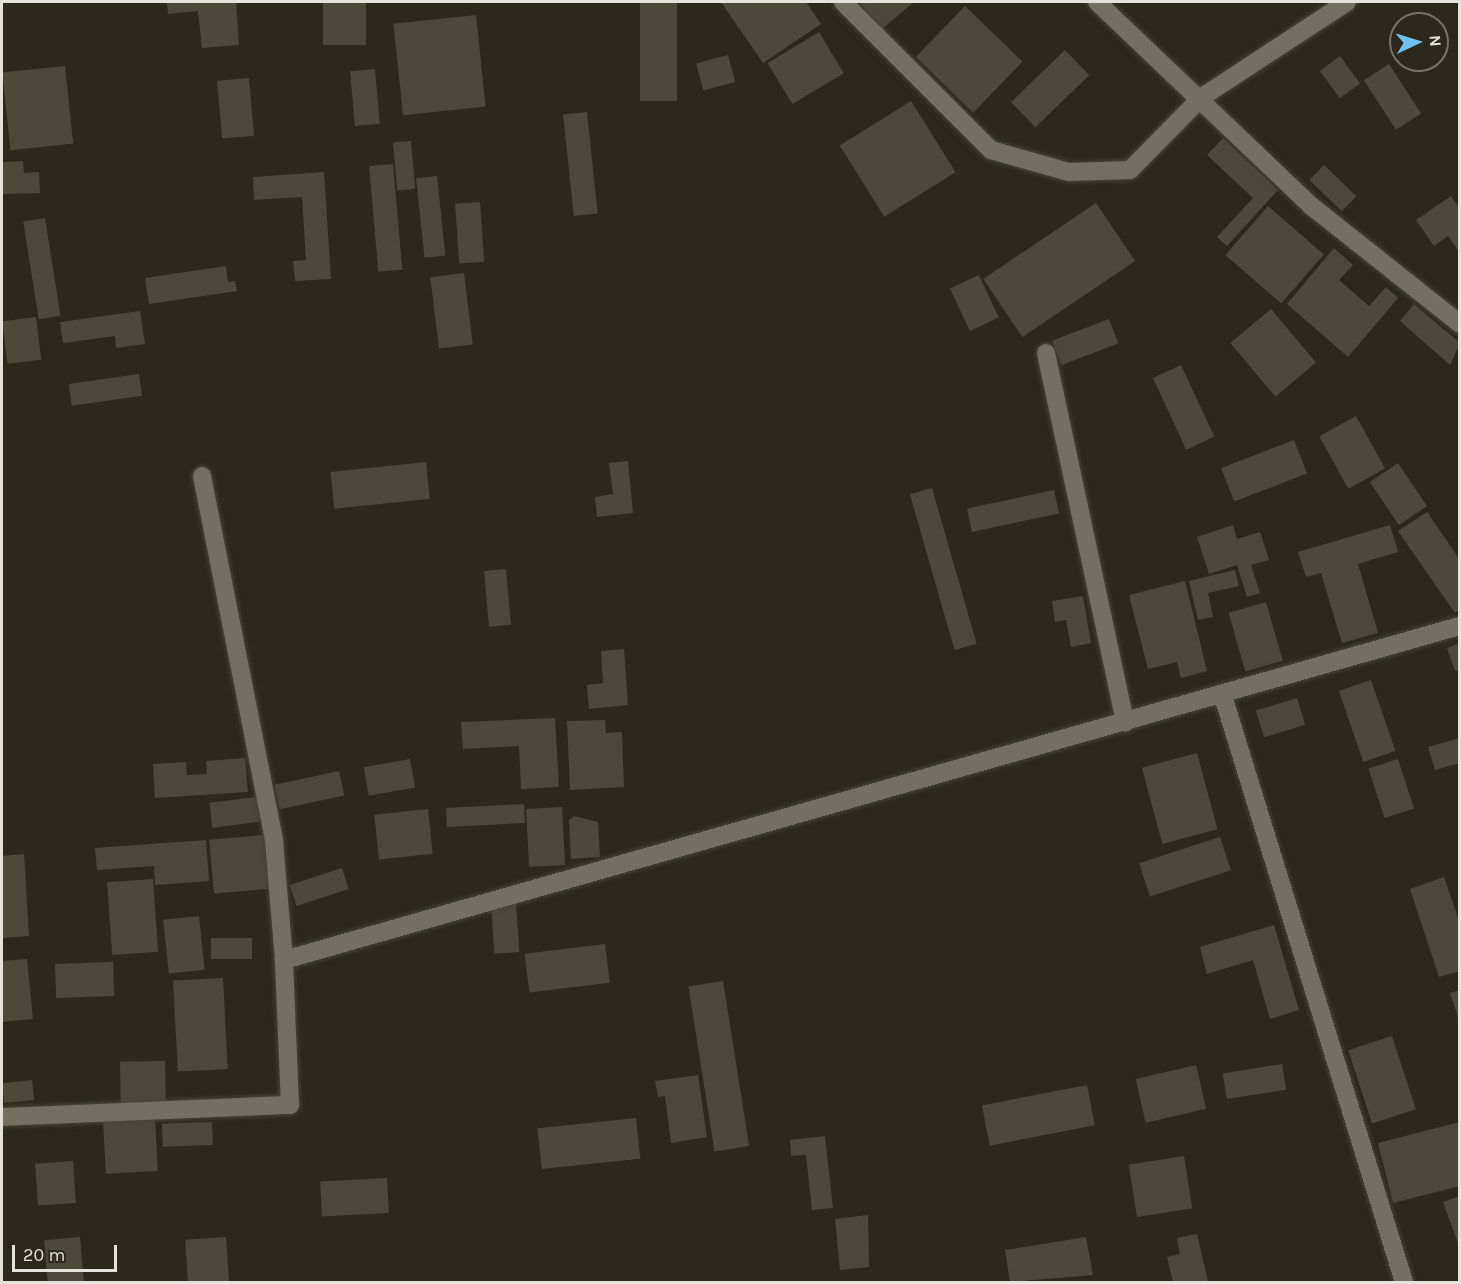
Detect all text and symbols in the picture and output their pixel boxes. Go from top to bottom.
north arrow [1389,12,1449,72]
text: N [1426,34,1445,47]
scale bar [15,1233,120,1271]
text: 20 m [23,1244,65,1266]

